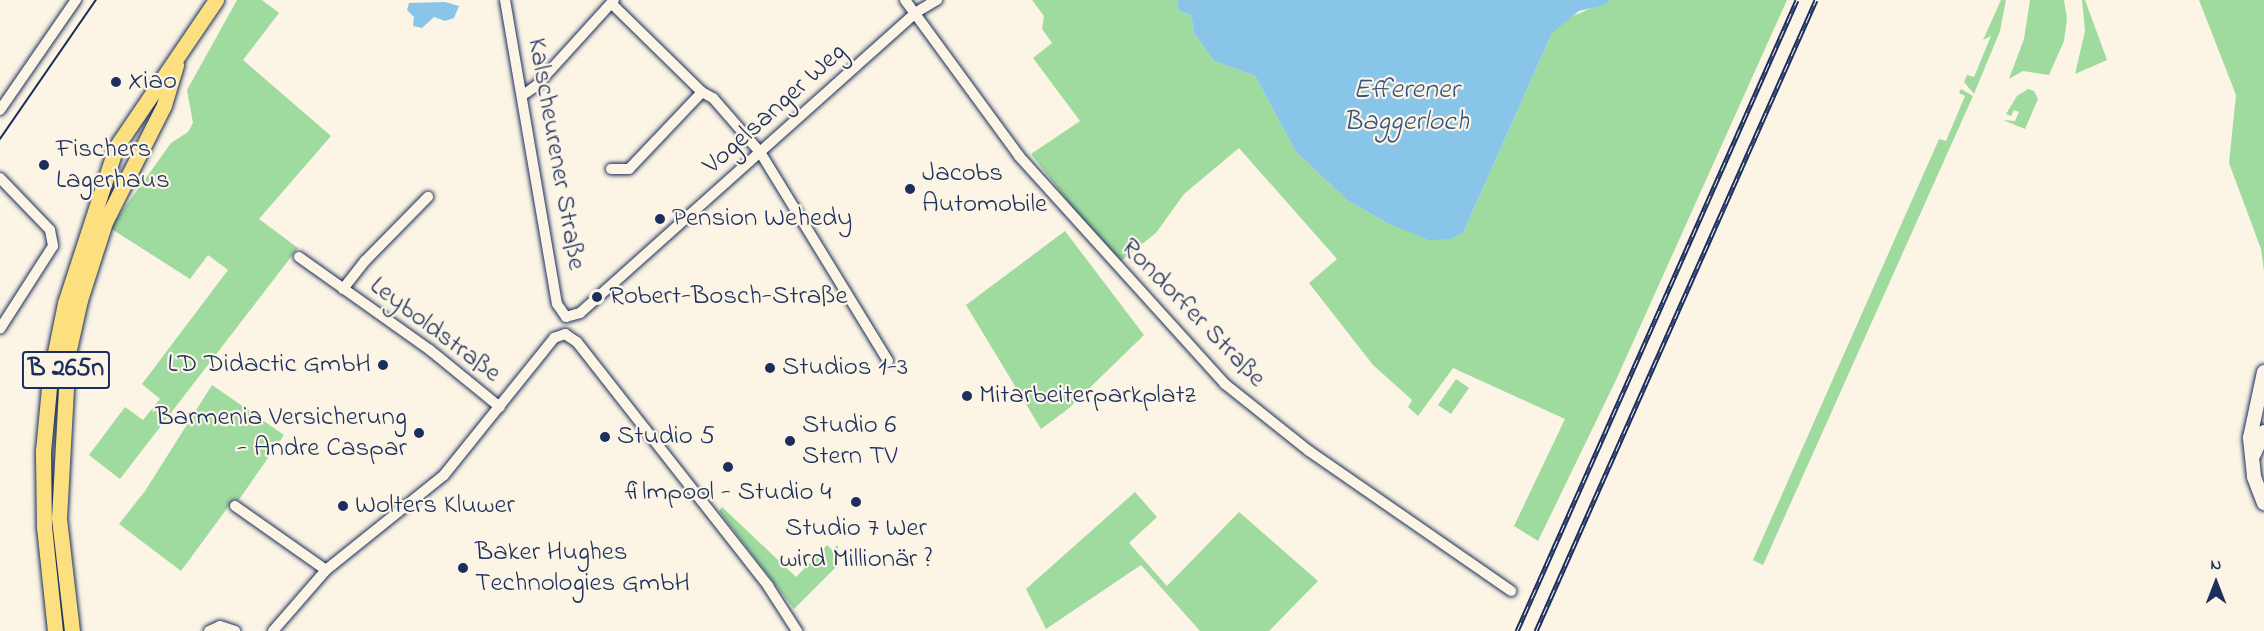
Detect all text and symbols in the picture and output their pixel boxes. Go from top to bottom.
street label: Kalscheurener Straße [520,36,592,272]
street label: Vogelsanger Weg [697,36,853,182]
place label: Xiao [128,66,177,98]
water label: Efferener Baggerloch [1343,74,1469,140]
marker: Xiao [109,75,123,89]
place label: Fischers Lagerhaus [56,133,170,196]
place label: Jacobs Automobile [922,157,1047,220]
marker: Fischers Lagerhaus [37,158,51,172]
marker: Jacobs Automobile [903,182,917,196]
place label: Pension Wehedy [672,203,852,235]
marker: Pension Wehedy [653,212,667,226]
street label: Rondorfer Straße [1114,232,1272,394]
street label: Leyboldstraße [363,270,507,390]
place label: Robert-Bosch-Straße [609,281,848,313]
marker: Robert-Bosch-Straße [590,290,604,304]
road number: B 265n [21,347,111,393]
place label: LD Didactic GmbH [168,349,371,381]
place label: Studios 1-3 [782,352,908,384]
marker: LD Didactic GmbH [376,358,390,372]
marker: Studios 1-3 [763,361,777,375]
place label: Mitarbeiterparkplatz [979,380,1196,412]
marker: Mitarbeiterparkplatz [960,389,974,403]
place label: Barmenia Versicherung - Andre Caspar [155,401,407,464]
place label: Studio 6 Stern TV [802,409,897,472]
place label: Studio 5 [617,421,715,453]
marker: Barmenia Versicherung - Andre Caspar [412,426,426,440]
marker: Studio 5 [598,430,612,444]
marker: Studio 6 Stern TV [783,434,797,448]
marker: filmpool - Studio 4 [721,460,735,474]
place label: filmpool - Studio 4 [625,477,831,509]
place label: Wolters Kluwer [355,490,515,522]
marker: Studio 7 Wer wird Millionär ? [849,495,863,509]
marker: Wolters Kluwer [336,499,350,513]
place label: Studio 7 Wer wird Millionär ? [780,512,932,575]
place label: Baker Hughes Technologies GmbH [475,536,690,599]
north arrow [2186,553,2246,613]
text: N [2211,553,2221,577]
marker: Baker Hughes Technologies GmbH [456,561,470,575]

